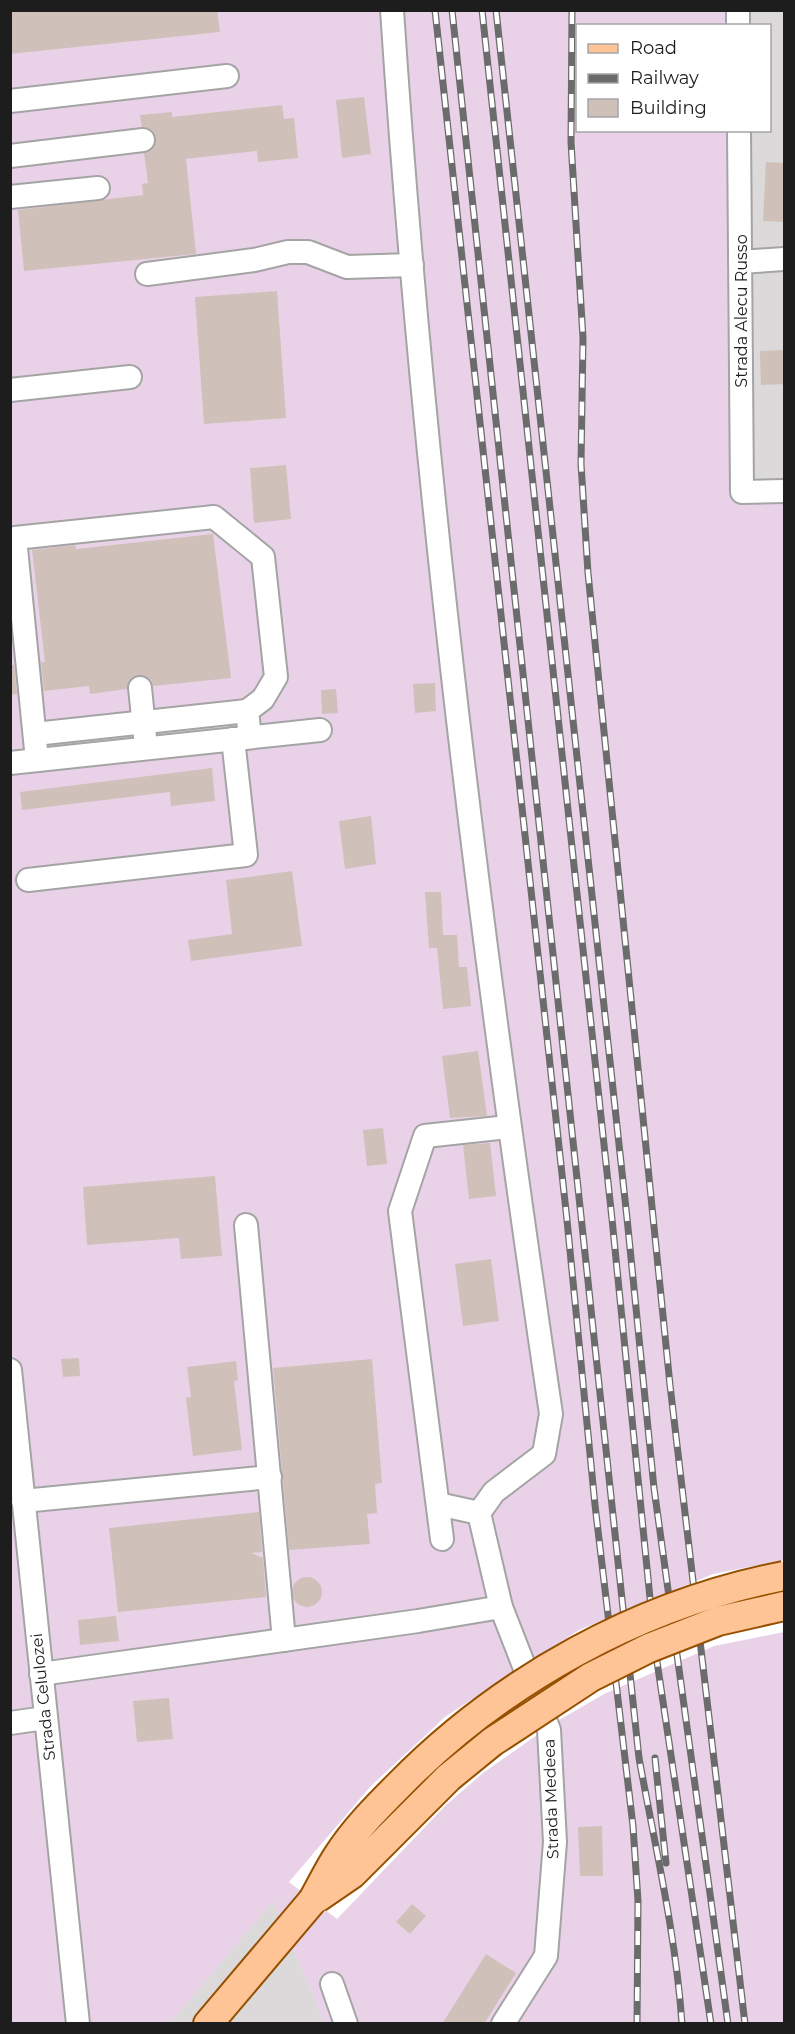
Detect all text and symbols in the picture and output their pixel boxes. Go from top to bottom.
legend [576,24,771,132]
text: Road [630,37,677,59]
text: Railway [630,67,699,89]
text: Building [630,97,707,119]
street label: Strada Alecu Russo [732,234,751,388]
street label: Strada Celulozei [27,1632,59,1762]
street label: Strada Medeea [539,1739,563,1859]

